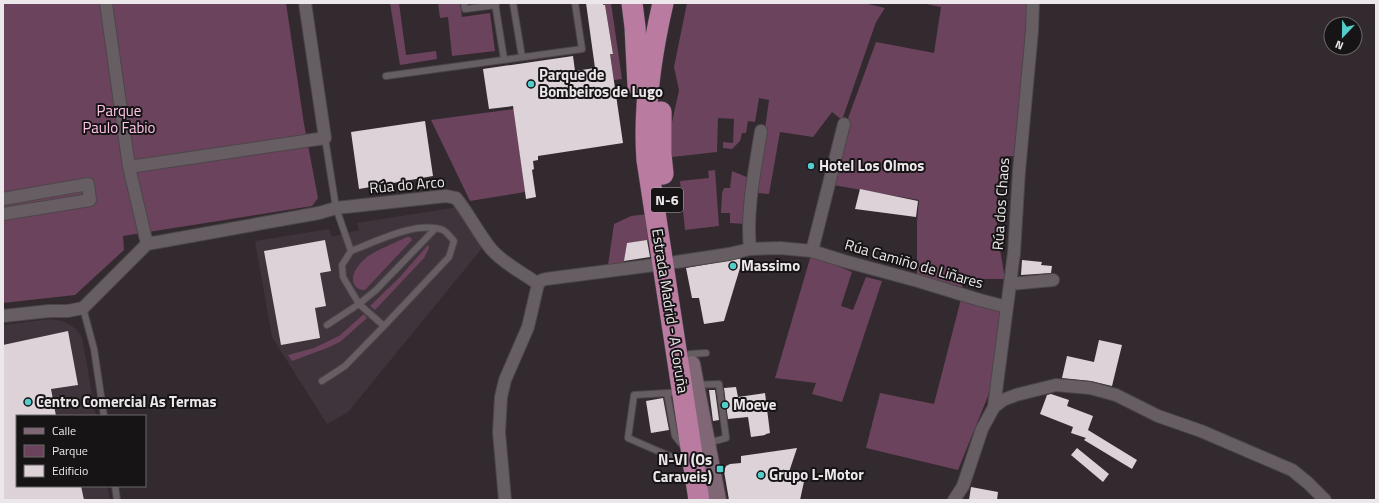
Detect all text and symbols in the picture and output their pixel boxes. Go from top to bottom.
north arrow [1323,16,1363,56]
text: N [1333,36,1346,54]
place label: Parque de Bombeiros de Lugo [539,63,663,103]
marker: Parque de Bombeiros de Lugo [526,79,536,89]
park label: Parque Paulo Fabio [83,99,156,139]
place label: Hotel Los Olmos [819,154,924,177]
street label: Rúa dos Chaos [986,157,1015,251]
marker: Hotel Los Olmos [806,161,816,171]
street label: Rúa do Arco [368,170,446,199]
road number: N-6 [651,188,683,212]
street label: Estrada Madrid - A Coruña [646,227,695,395]
street label: Rúa Camiño de Liñares [842,233,986,294]
place label: Massimo [741,254,800,277]
marker: Massimo [728,261,738,271]
place label: Centro Comercial As Termas [36,390,217,413]
place label: Moeve [733,393,777,416]
marker: Centro Comercial As Termas [23,397,33,407]
marker: Moeve [720,400,730,410]
legend [16,415,146,487]
text: Calle [52,421,76,440]
text: Parque [52,441,88,460]
place label: N-VI (Os Caraveis) [653,448,712,488]
text: Edificio [52,461,88,480]
place label: Grupo L-Motor [769,463,864,486]
marker: N-VI (Os Caraveis) [715,464,725,474]
marker: Grupo L-Motor [756,470,766,480]

